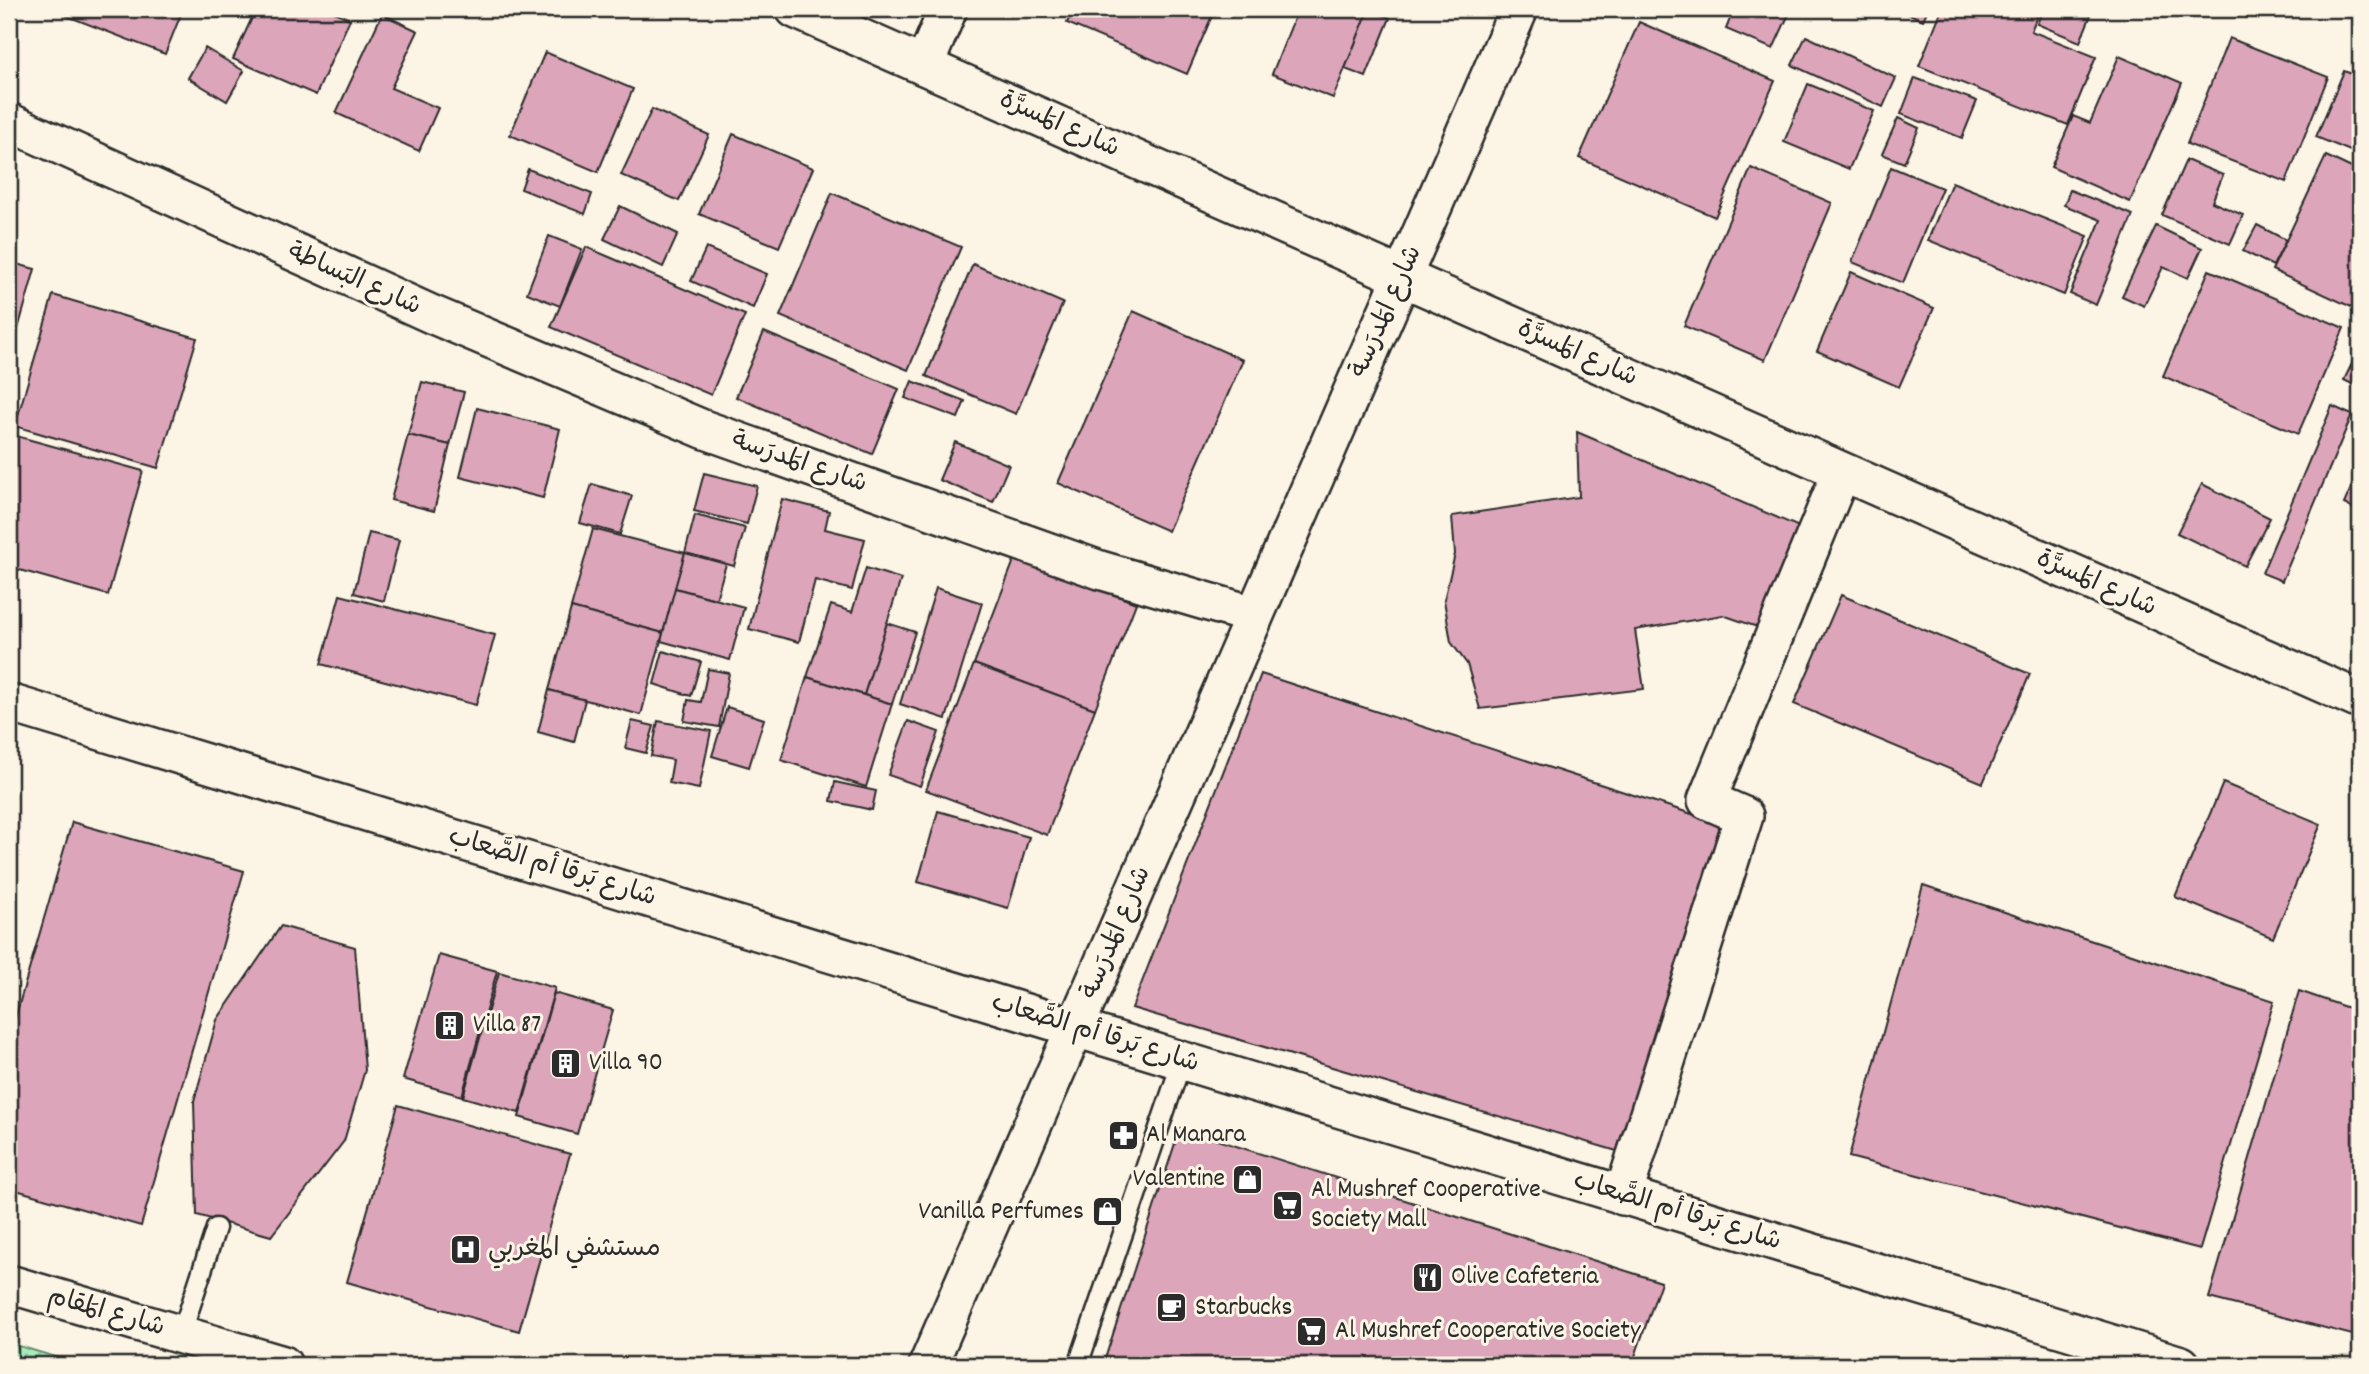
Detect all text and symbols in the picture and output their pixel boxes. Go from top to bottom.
street label: شارع المَسرَّة [993,82,1125,168]
street label: شارع البَساطة [281,234,427,326]
street label: شارع المَدرَسة [1341,240,1433,384]
street label: شارع المَسرَّة [1511,311,1643,397]
street label: شارع المَدرَسة [726,423,872,503]
street label: شارع المَسرَّة [2030,541,2162,627]
street label: شارع بَرقا أم الصَّعاب [443,818,661,917]
street label: شارع المَدرَسة [1072,861,1162,1005]
street label: شارع بَرقا أم الصَّعاب [986,984,1204,1083]
place label: Villa 87 [473,1007,541,1044]
building icon: Villa 87 [433,1008,467,1042]
place label: Villa 90 [589,1045,663,1082]
building icon: Villa 90 [549,1046,583,1080]
place label: Al Manara [1146,1117,1247,1154]
pharmacy icon: Al Manara [1106,1118,1140,1152]
place label: Valentine [1133,1161,1225,1198]
shop icon: Valentine [1231,1162,1265,1196]
street label: شارع بَرقا أم الصَّعاب [1568,1162,1786,1261]
place label: Al Mushref Cooperative Society Mall [1311,1172,1541,1239]
supermarket icon: Al Mushref Cooperative Society Mall [1271,1188,1305,1222]
place label: Vanilla Perfumes [919,1194,1084,1231]
shop icon: Vanilla Perfumes [1090,1195,1124,1229]
place label: مستشفي المغربي [488,1231,661,1269]
hospital icon: مستشفي المغربي [448,1232,482,1266]
place label: Olive Cafeteria [1451,1259,1599,1296]
restaurant icon: Olive Cafeteria [1411,1260,1445,1294]
street label: شارع المَقام [43,1279,169,1347]
place label: Starbucks [1195,1290,1292,1327]
cafe icon: Starbucks [1155,1291,1189,1325]
place label: Al Mushref Cooperative Society [1335,1313,1641,1350]
supermarket icon: Al Mushref Cooperative Society [1295,1314,1329,1348]

